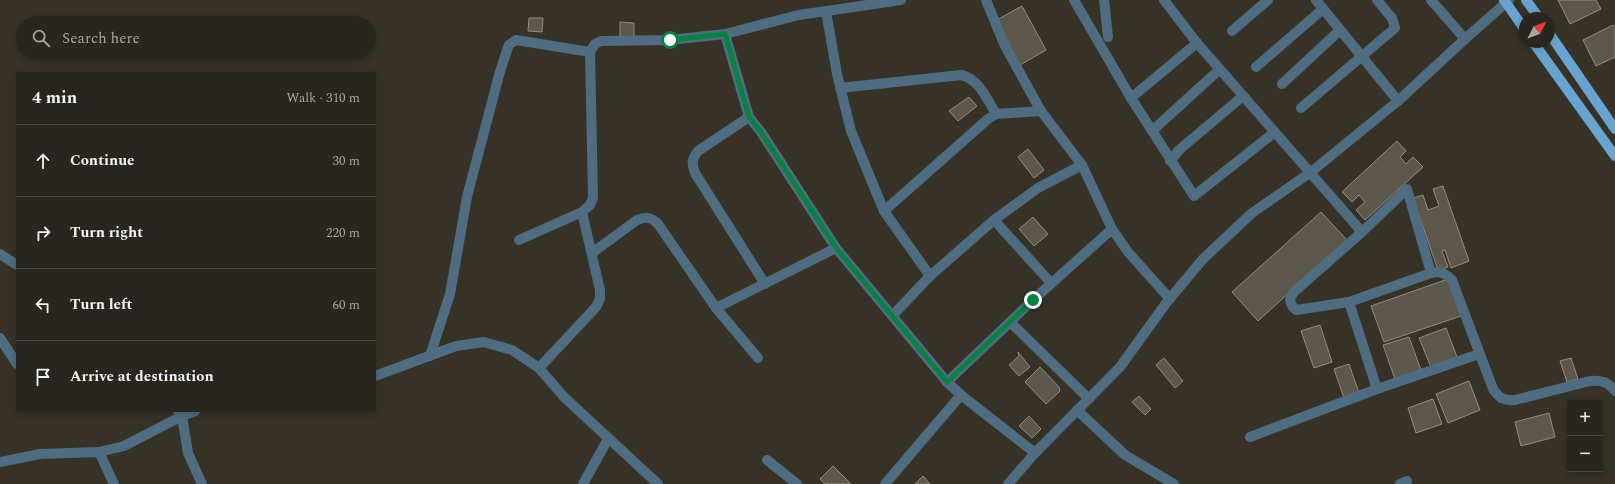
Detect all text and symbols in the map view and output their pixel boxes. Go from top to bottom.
north arrow [1519,12,1555,48]
search box [16,16,376,60]
icon: search [30,27,52,49]
text: Search here [62,27,140,50]
route start [661,31,679,49]
text: 4 min [32,85,77,111]
text: Walk · 310 m [286,88,360,108]
text: Continue [70,149,135,172]
icon: ahead [32,150,54,172]
text: 30 m [333,151,360,171]
text: Turn right [70,221,143,244]
icon: right [32,222,54,244]
text: 220 m [326,223,360,243]
route end [1024,291,1042,309]
text: Turn left [70,293,132,316]
icon: left [32,294,54,316]
text: 60 m [333,295,360,315]
text: Arrive at destination [70,365,214,388]
icon: arrive [32,366,54,388]
map controls [1567,400,1603,472]
button: + [1567,400,1603,436]
button: − [1567,436,1603,472]

